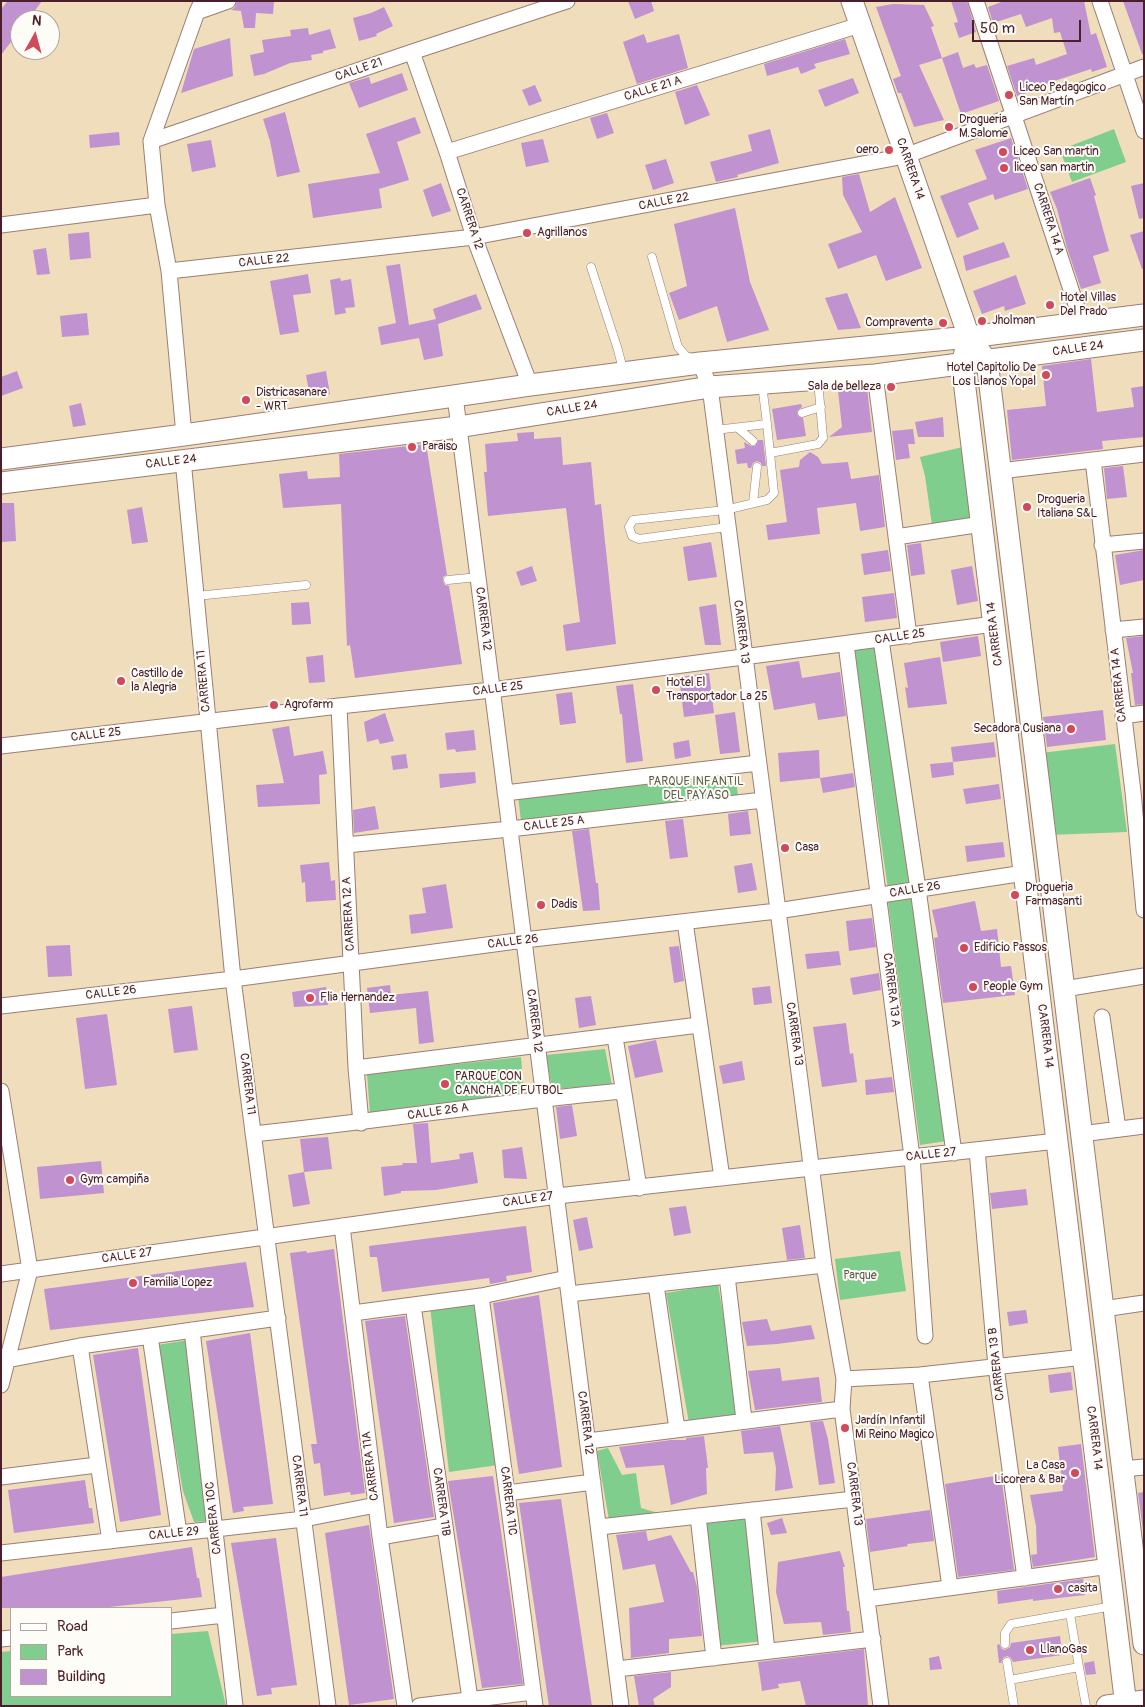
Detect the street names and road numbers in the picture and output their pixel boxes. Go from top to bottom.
street label: CALLE 21 [334,55,384,85]
street label: CALLE 21 A [623,73,683,105]
street label: CARRERA 14 [893,136,927,202]
street label: CARRERA 14 A [1030,181,1066,257]
street label: CARRERA 12 [452,186,486,252]
street label: CALLE 22 [638,190,690,214]
street label: CALLE 22 [238,251,290,271]
street label: CALLE 24 [1052,338,1104,360]
street label: CALLE 24 [546,398,598,420]
street label: CALLE 24 [145,452,197,472]
street label: CARRERA 12 [472,586,494,652]
street label: CARRERA 13 [730,599,752,665]
street label: CARRERA 14 [984,601,1006,667]
street label: CALLE 25 [874,626,926,648]
street label: CARRERA 14 A [1108,647,1130,723]
street label: CARRERA 11 [194,649,214,713]
street label: CALLE 25 [472,679,524,699]
street label: CALLE 25 [70,725,122,745]
street label: CALLE 25 A [523,813,585,835]
street label: CARRERA 12 A [340,876,358,952]
street label: CALLE 26 [889,879,941,901]
street label: CALLE 26 [487,932,539,952]
street label: CARRERA 13 A [879,952,903,1028]
street label: CALLE 26 [85,983,137,1003]
street label: CARRERA 12 [523,988,545,1054]
street label: CARRERA 13 [782,1001,806,1067]
street label: CARRERA 14 [1034,1003,1056,1069]
street label: CARRERA 11 [236,1052,258,1116]
street label: CALLE 26 A [406,1101,470,1123]
street label: CALLE 27 [905,1145,957,1165]
street label: CALLE 27 [502,1189,554,1211]
street label: CALLE 27 [101,1245,153,1267]
street label: CARRERA 13 B [986,1327,1008,1401]
street label: CARRERA 12 [574,1390,596,1456]
street label: CARRERA 14 [1083,1405,1105,1471]
street label: CARRERA 11A [360,1430,382,1502]
street label: CARRERA 11 [288,1454,310,1518]
street label: CARRERA 13 [843,1461,865,1527]
street label: CARRERA 11C [497,1466,519,1536]
street label: CARRERA 11B [429,1467,453,1537]
street label: CARRERA 10C [203,1481,225,1555]
street label: CALLE 29 [148,1524,200,1544]

